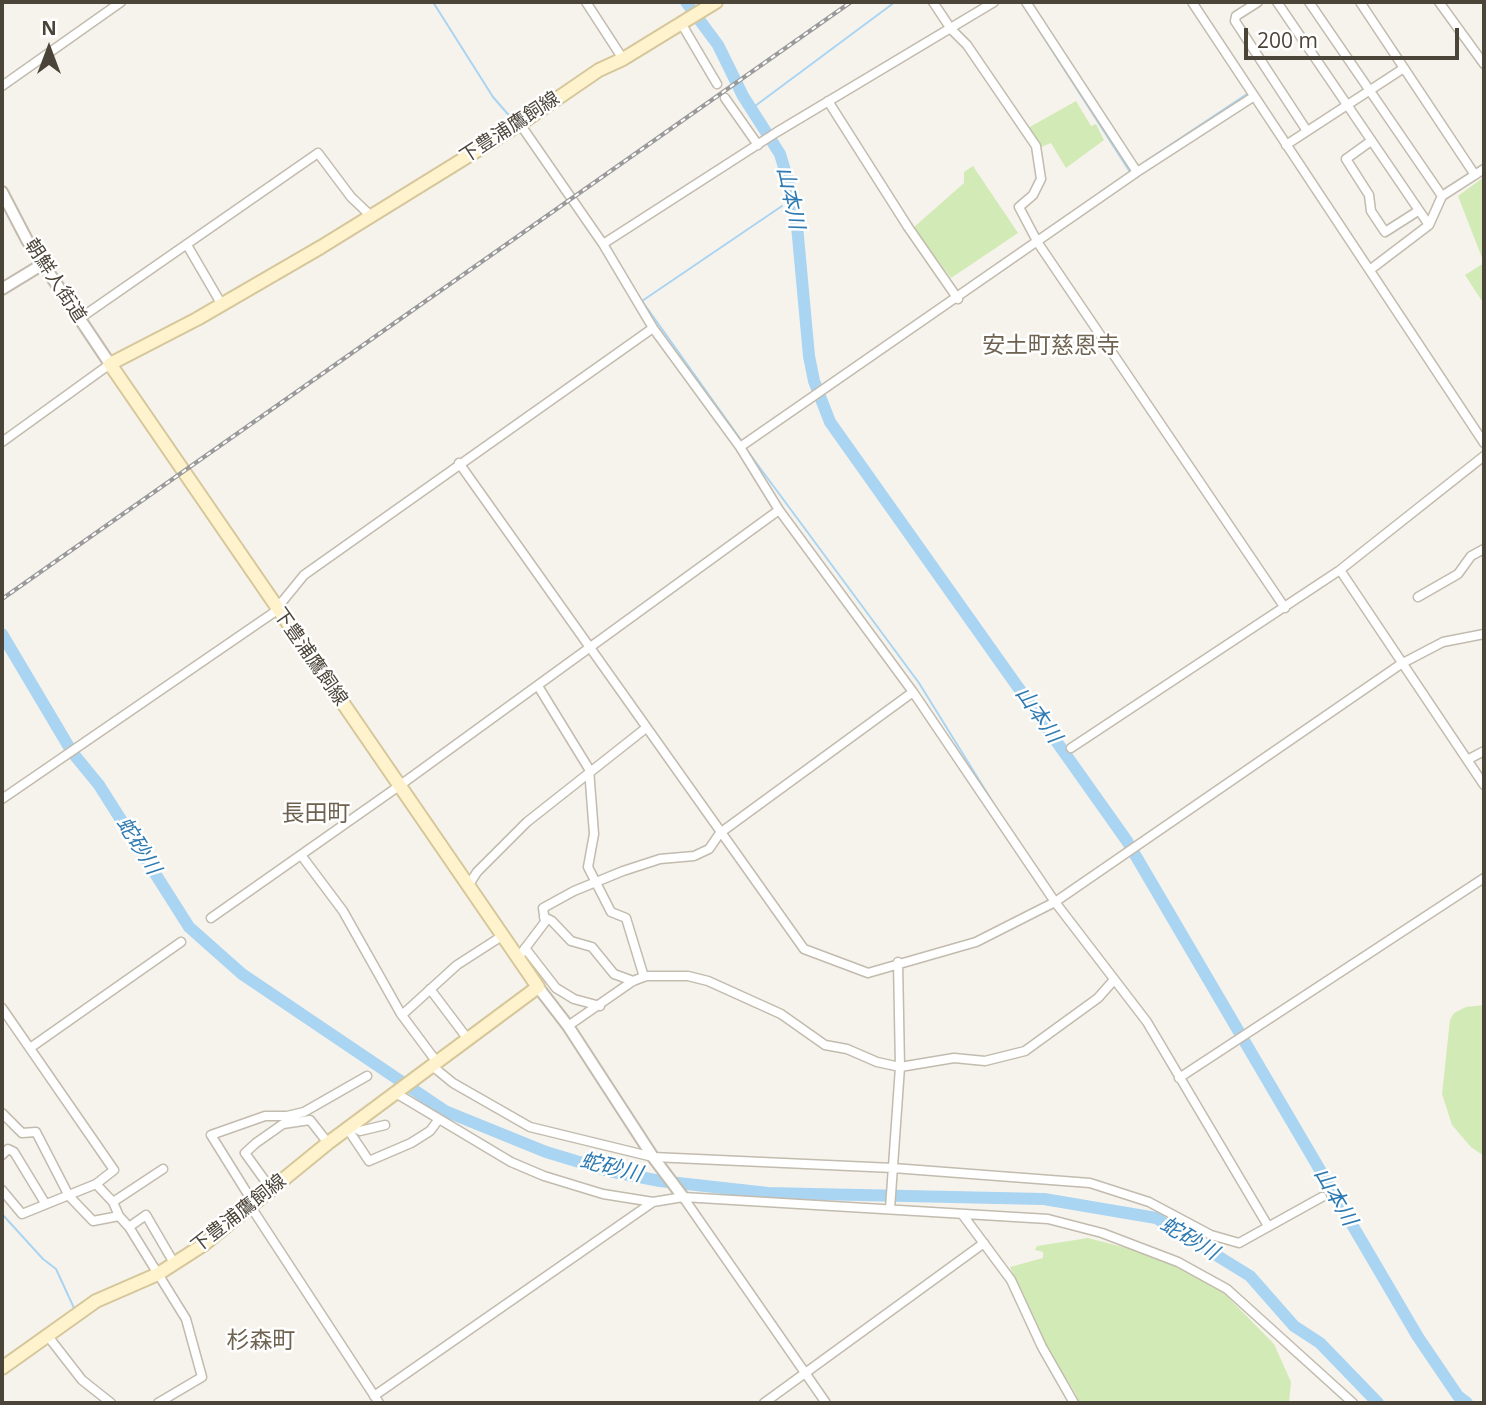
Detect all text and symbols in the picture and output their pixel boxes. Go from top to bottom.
north arrow [14,14,84,84]
scale bar [1248,14,1463,58]
text: N [41,15,57,41]
text: 200 m [1257,26,1318,54]
street label: 下豊浦鷹飼線 [456,87,564,169]
water label: 山本川 [771,165,809,231]
street label: 朝鮮人街道 [20,235,90,327]
district label: 安土町慈恩寺 [982,332,1120,360]
street label: 下豊浦鷹飼線 [268,604,352,710]
water label: 山本川 [1010,682,1066,748]
district label: 長田町 [282,800,350,828]
water label: 蛇砂川 [111,813,165,879]
water label: 蛇砂川 [577,1148,645,1188]
water label: 山本川 [1308,1163,1362,1231]
street label: 下豊浦鷹飼線 [187,1170,291,1258]
water label: 蛇砂川 [1156,1212,1222,1266]
district label: 杉森町 [227,1327,295,1355]

